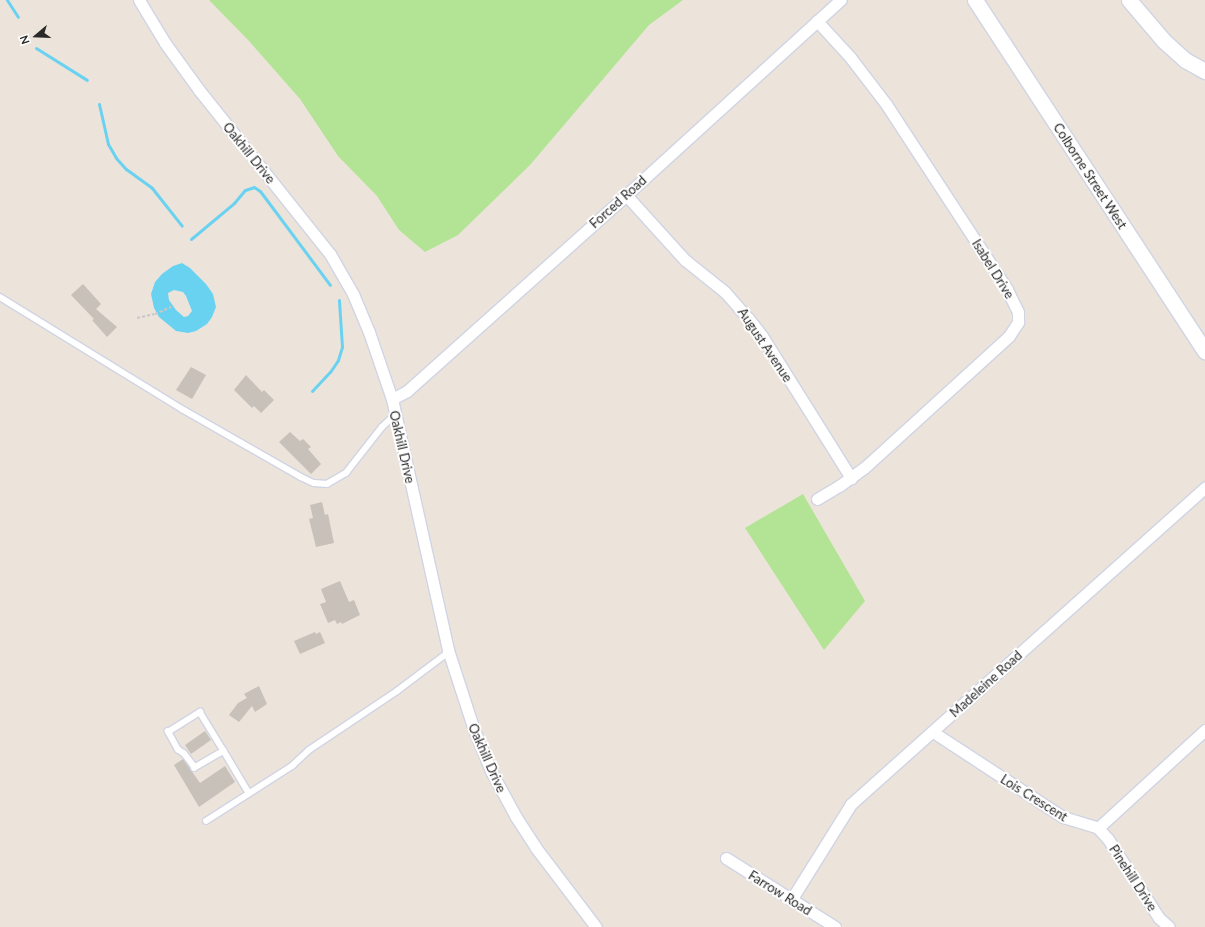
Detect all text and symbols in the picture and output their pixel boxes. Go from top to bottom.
north arrow [16,16,56,56]
text: N [17,34,32,46]
street label: Oakhill Drive [220,119,278,187]
street label: Colborne Street West [1050,120,1130,232]
street label: Forced Road [586,172,650,232]
street label: Isabel Drive [969,236,1017,302]
street label: August Avenue [734,305,796,385]
street label: Oakhill Drive [386,409,418,485]
street label: Madeleine Road [947,647,1025,721]
street label: Oakhill Drive [465,721,509,795]
street label: Lois Crescent [998,771,1070,825]
street label: Pinehill Drive [1106,842,1160,914]
street label: Farrow Road [745,867,815,919]

